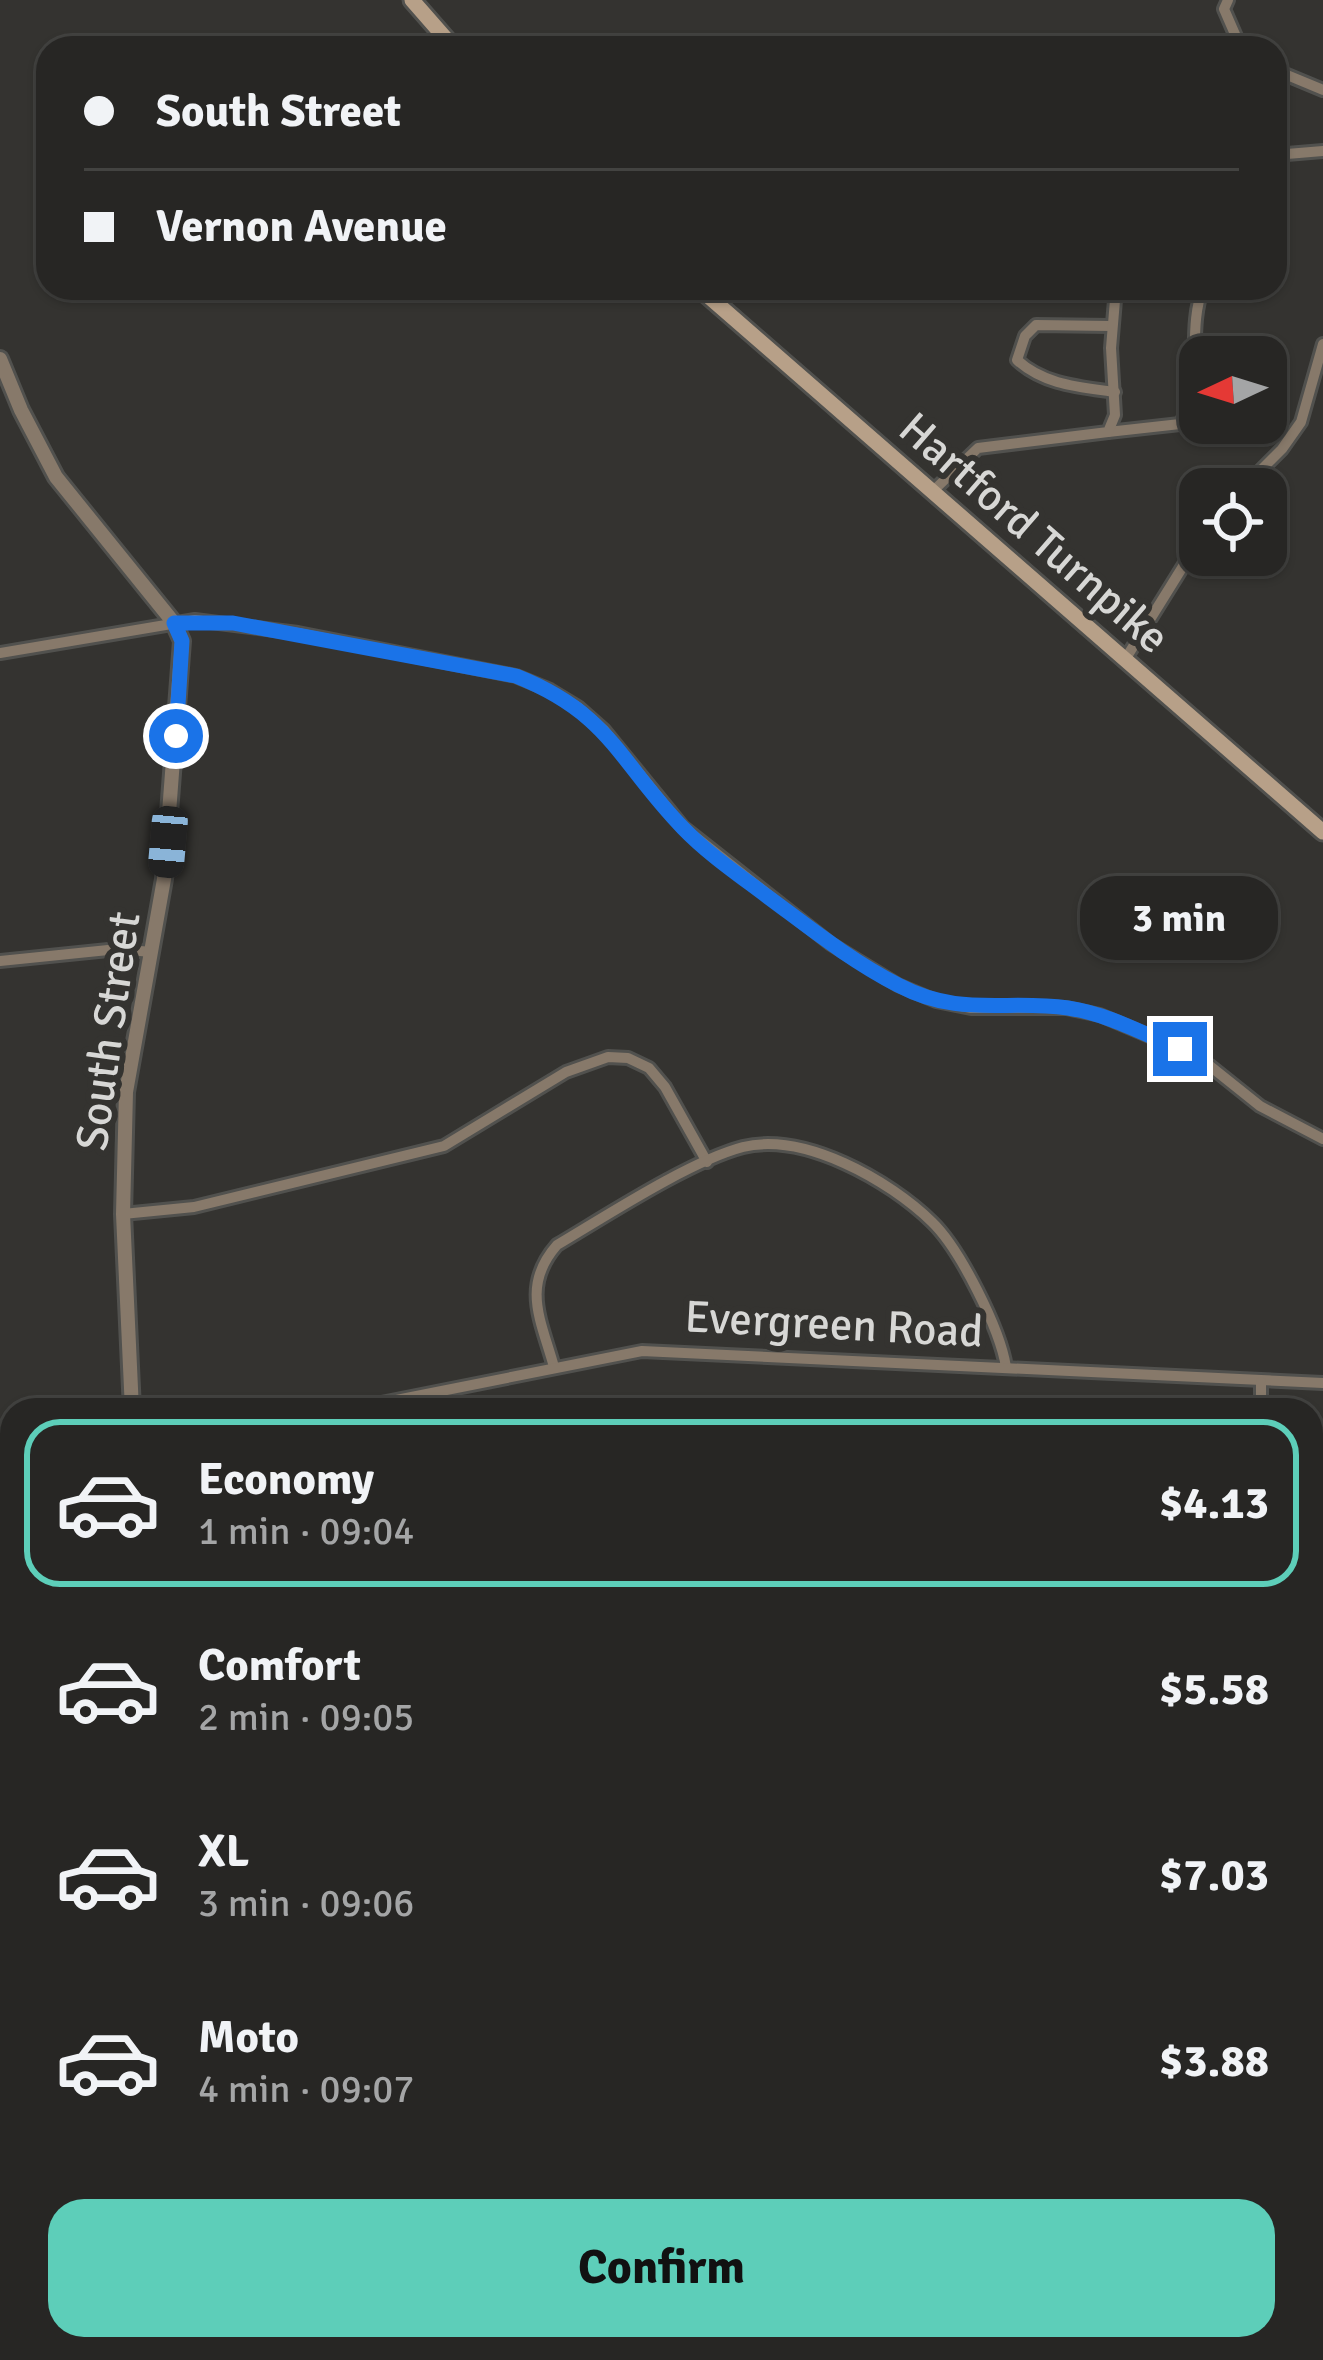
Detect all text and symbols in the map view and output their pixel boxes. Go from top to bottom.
text: South Street [156,84,401,139]
text: Vernon Avenue [156,199,447,254]
north arrow [1179,336,1287,444]
map controls [1179,336,1287,576]
street label: Hartford Turnpike [888,401,1180,665]
button: locate [1179,468,1287,576]
route start [149,709,203,763]
car [147,805,189,879]
callout: 3 min [1081,875,1279,959]
text: 3 min [1132,894,1226,942]
street label: South Street [65,908,152,1154]
route end [1153,1022,1207,1076]
street label: Evergreen Road [683,1289,984,1360]
icon: car [54,1449,162,1557]
text: Economy [198,1452,374,1507]
text: $4.13 [1159,1476,1269,1531]
text: 1 min · 09:04 [198,1507,414,1555]
icon: car [54,1635,162,1743]
text: Comfort [198,1638,361,1693]
text: $5.58 [1159,1662,1269,1717]
text: 2 min · 09:05 [198,1693,414,1741]
icon: car [54,1821,162,1929]
text: XL [198,1824,249,1879]
text: $7.03 [1159,1848,1269,1903]
text: 3 min · 09:06 [198,1879,414,1927]
icon: car [54,2007,162,2115]
text: Moto [198,2010,299,2065]
text: $3.88 [1159,2034,1269,2089]
text: 4 min · 09:07 [198,2065,414,2113]
button: Confirm [48,2199,1275,2337]

